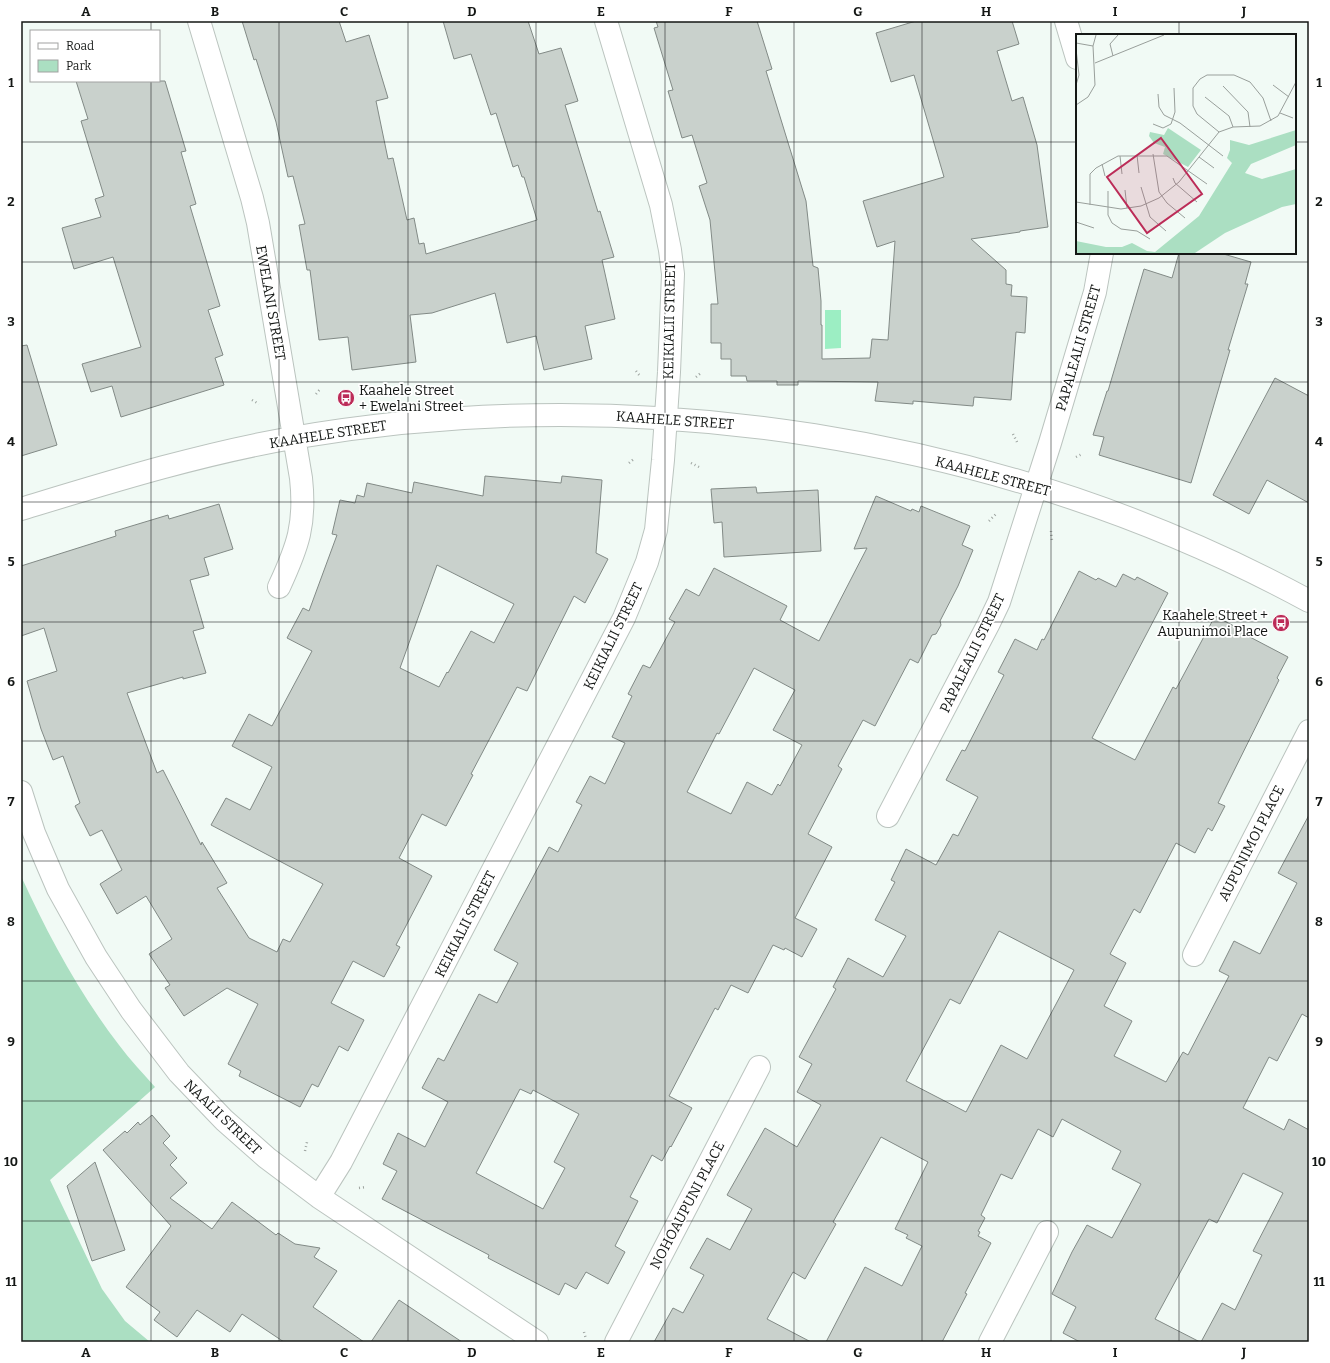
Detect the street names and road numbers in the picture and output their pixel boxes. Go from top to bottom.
street label: EWELANI STREET [252,244,289,362]
street label: KEIKIALII STREET [660,262,679,380]
street label: PAPALEALII STREET [1052,283,1105,413]
street label: KAAHELE STREET [615,408,735,433]
street label: KAAHELE STREET [268,417,388,452]
street label: KAAHELE STREET [934,453,1052,500]
street label: KEIKIALII STREET [580,580,647,692]
street label: PAPALEALII STREET [936,591,1009,716]
street label: AUPUNIMOI PLACE [1215,783,1288,904]
street label: KEIKIALII STREET [431,868,500,980]
street label: NAALII STREET [181,1076,265,1158]
street label: NOHOAUPUNI PLACE [647,1138,728,1272]

